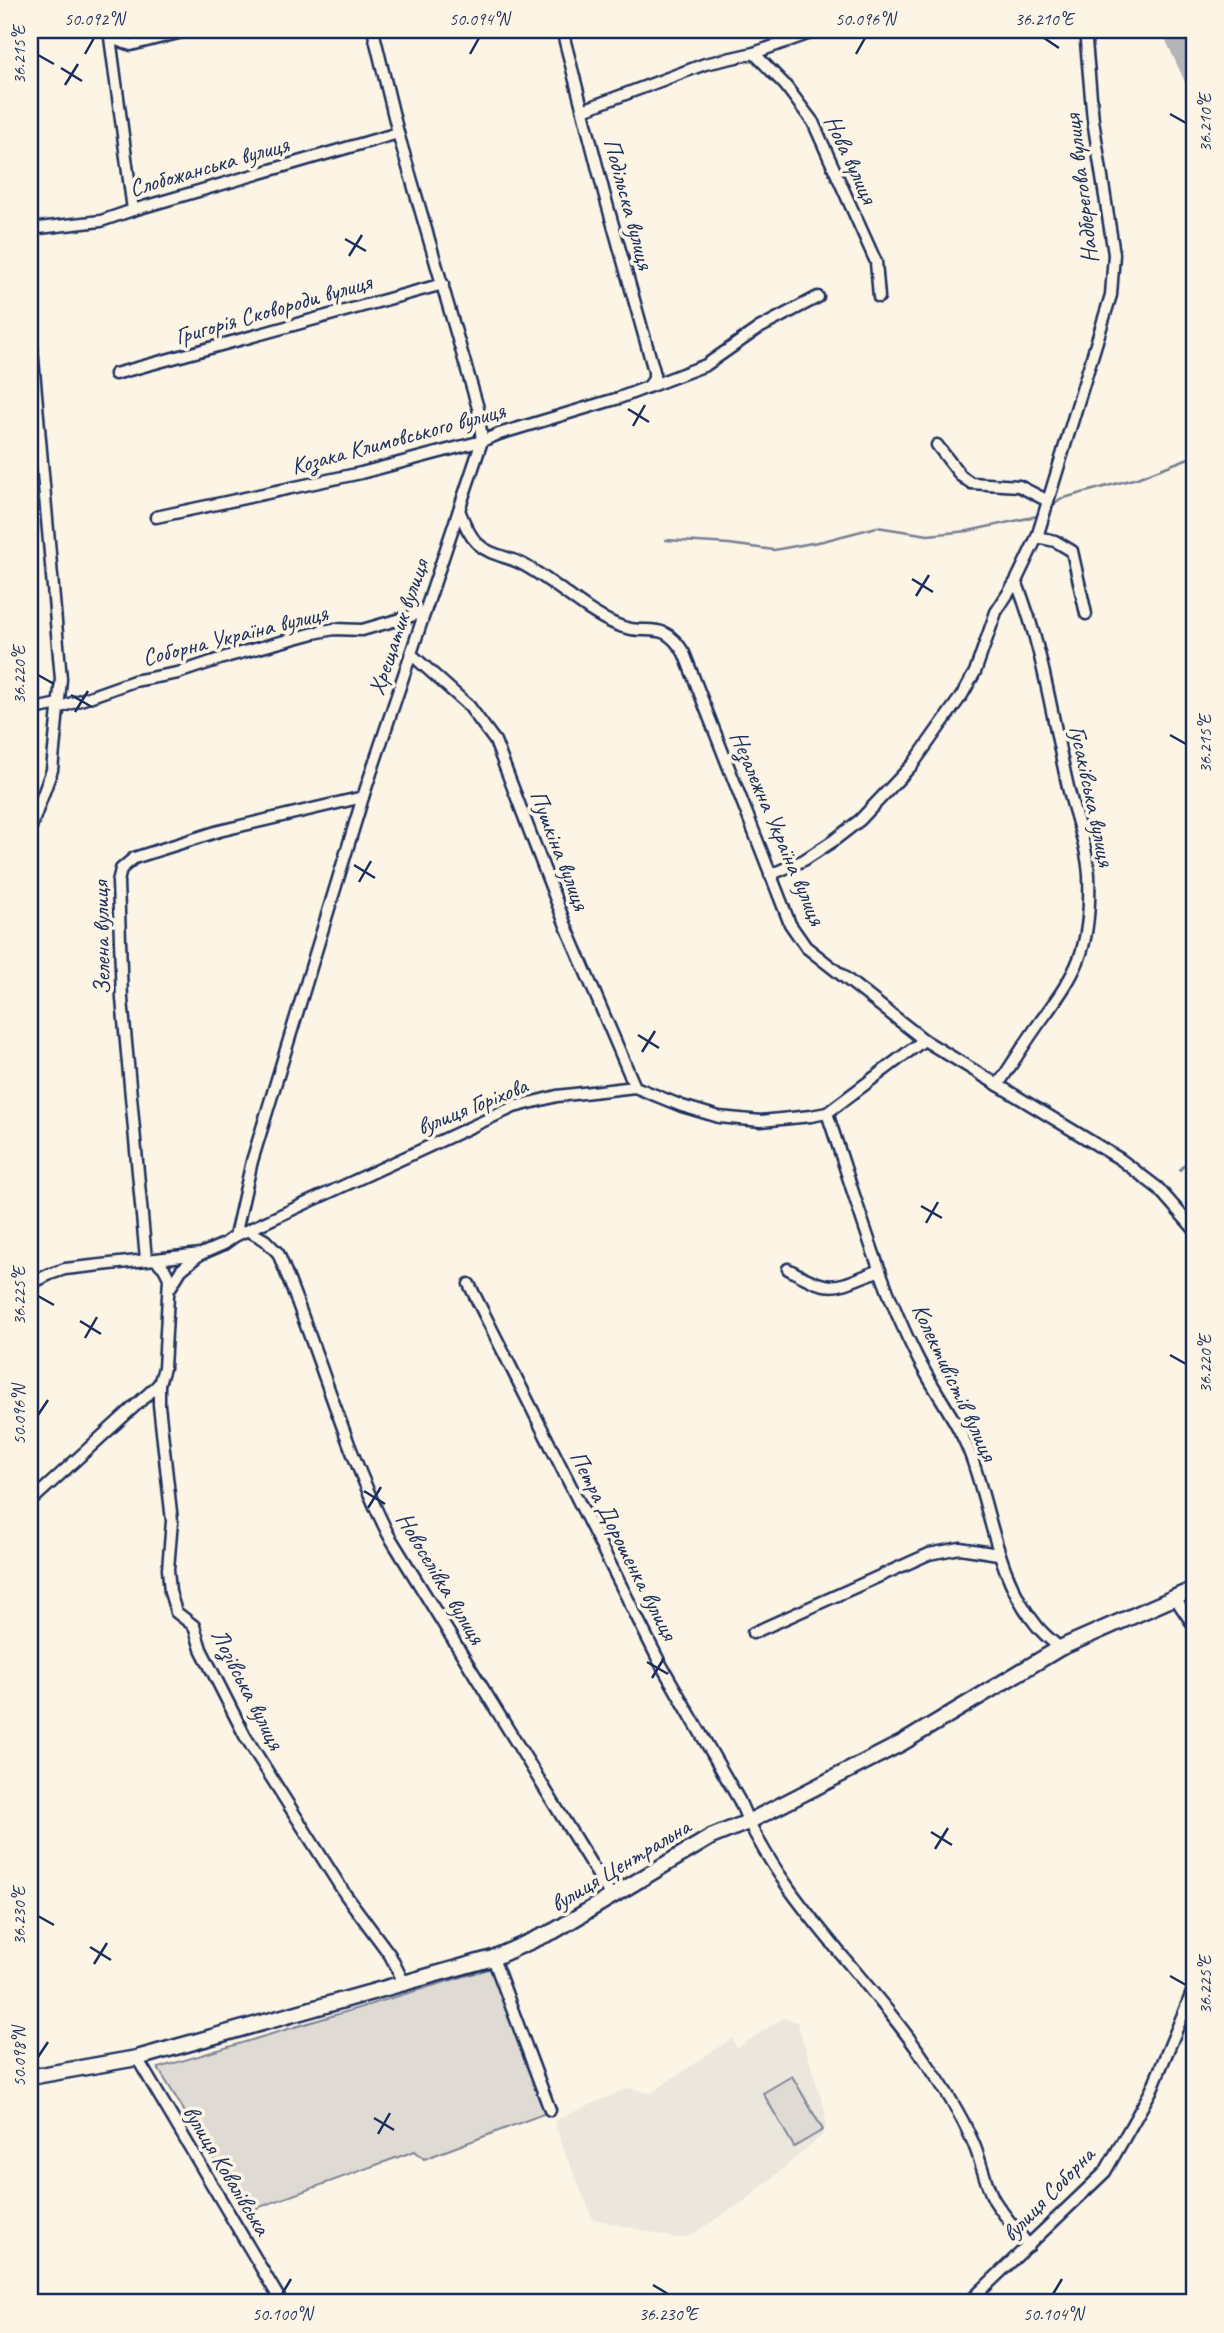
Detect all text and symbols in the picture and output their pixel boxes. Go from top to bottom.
text: 50.092°N [64,8,127,30]
text: 50.094°N [449,8,512,30]
text: 50.096°N [835,8,898,30]
text: 36.210°E [1015,8,1076,30]
text: 36.215°E [8,23,30,84]
text: 36.210°E [1194,91,1216,152]
street label: Нова вулиця [818,110,885,209]
street label: Надберегова вулиця [1057,111,1105,265]
street label: Слобожанська вулиця [126,129,294,203]
street label: Подільска вулиця [597,135,661,274]
street label: Григорія Сковороди вулиця [171,266,376,351]
street label: Козака Климовського вулиця [288,395,510,482]
street label: Хрещатик вулиця [361,554,436,699]
street label: Соборна Україна вулиця [139,597,332,673]
text: 36.220°E [8,643,30,704]
text: 36.215°E [1194,712,1216,773]
street label: Гусаківська вулиця [1062,723,1122,871]
street label: Незалежна Україна вулиця [723,726,833,931]
street label: Пушкіна вулиця [523,786,597,916]
street label: Зелена вулиця [85,879,117,995]
street label: вулиця Горіхова [412,1070,533,1142]
text: 36.225°E [8,1264,30,1325]
street label: Колективістів вулиця [905,1299,1005,1467]
text: 36.220°E [1194,1332,1216,1393]
text: 50.096°N [8,1382,30,1445]
street label: Петра Дорошенка вулиця [563,1445,686,1646]
street label: Новоселівка вулиця [390,1506,493,1651]
street label: Лозівська вулиця [204,1623,292,1756]
street label: вулиця Центральна [545,1810,697,1919]
text: 36.230°E [8,1884,30,1945]
text: 36.225°E [1194,1953,1216,2014]
text: 50.098°N [8,2024,30,2087]
street label: вулиця Ковалівська [176,2099,278,2242]
street label: вулиця Соборна [995,2139,1102,2248]
text: 50.100°N [252,2303,315,2325]
text: 36.230°E [639,2303,700,2325]
text: 50.104°N [1023,2303,1086,2325]

